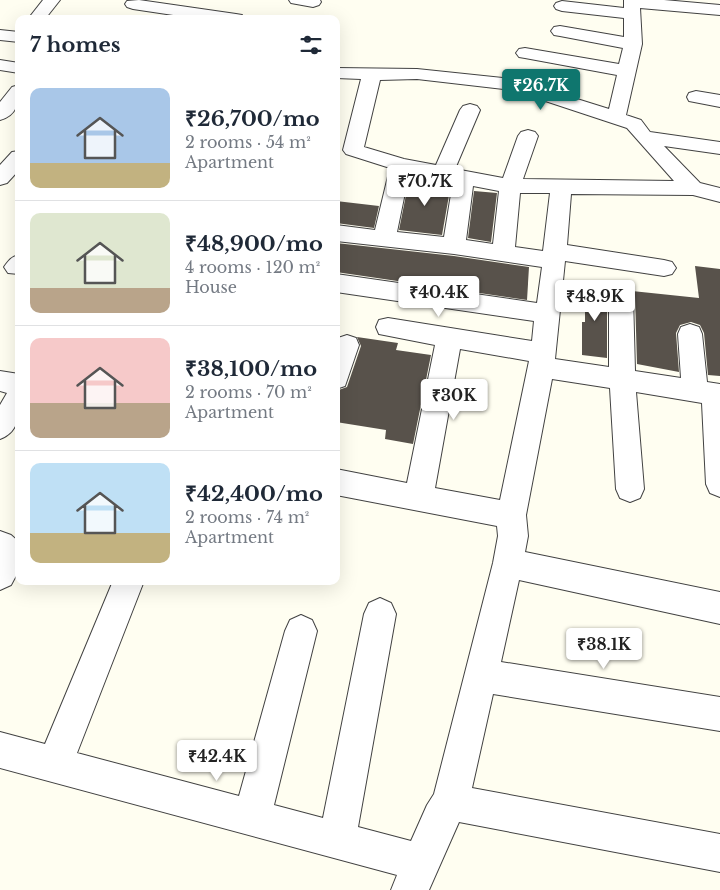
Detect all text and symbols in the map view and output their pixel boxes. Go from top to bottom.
icon: filters [297,31,325,59]
text: 7 homes [30,32,121,58]
pin: ₹26.7K [500,68,582,111]
text: ₹26.7K [513,75,569,95]
text: ₹26,700/mo [185,106,320,132]
icon: home [70,108,130,168]
text: 2 rooms · 54 m² [185,132,311,152]
text: Apartment [185,152,274,172]
pin: ₹70.7K [384,164,466,207]
text: ₹70.7K [398,171,452,191]
text: ₹48,900/mo [185,231,323,257]
icon: home [70,233,130,293]
text: 4 rooms · 120 m² [185,257,320,277]
pin: ₹40.4K [398,276,480,318]
text: House [185,277,237,297]
pin: ₹48.9K [554,280,636,322]
text: ₹40.4K [409,282,469,302]
text: ₹48.9K [566,286,624,306]
text: ₹38,100/mo [185,356,317,382]
icon: home [70,358,130,418]
pin: ₹30K [424,378,484,421]
text: 2 rooms · 70 m² [185,382,312,402]
text: ₹30K [432,385,476,405]
text: Apartment [185,402,274,422]
text: ₹42,400/mo [185,481,323,507]
icon: home [70,483,130,543]
text: 2 rooms · 74 m² [185,507,309,527]
text: Apartment [185,527,274,547]
pin: ₹38.1K [563,628,645,670]
text: ₹38.1K [577,634,631,654]
pin: ₹42.4K [176,740,258,782]
text: ₹42.4K [188,746,246,766]

